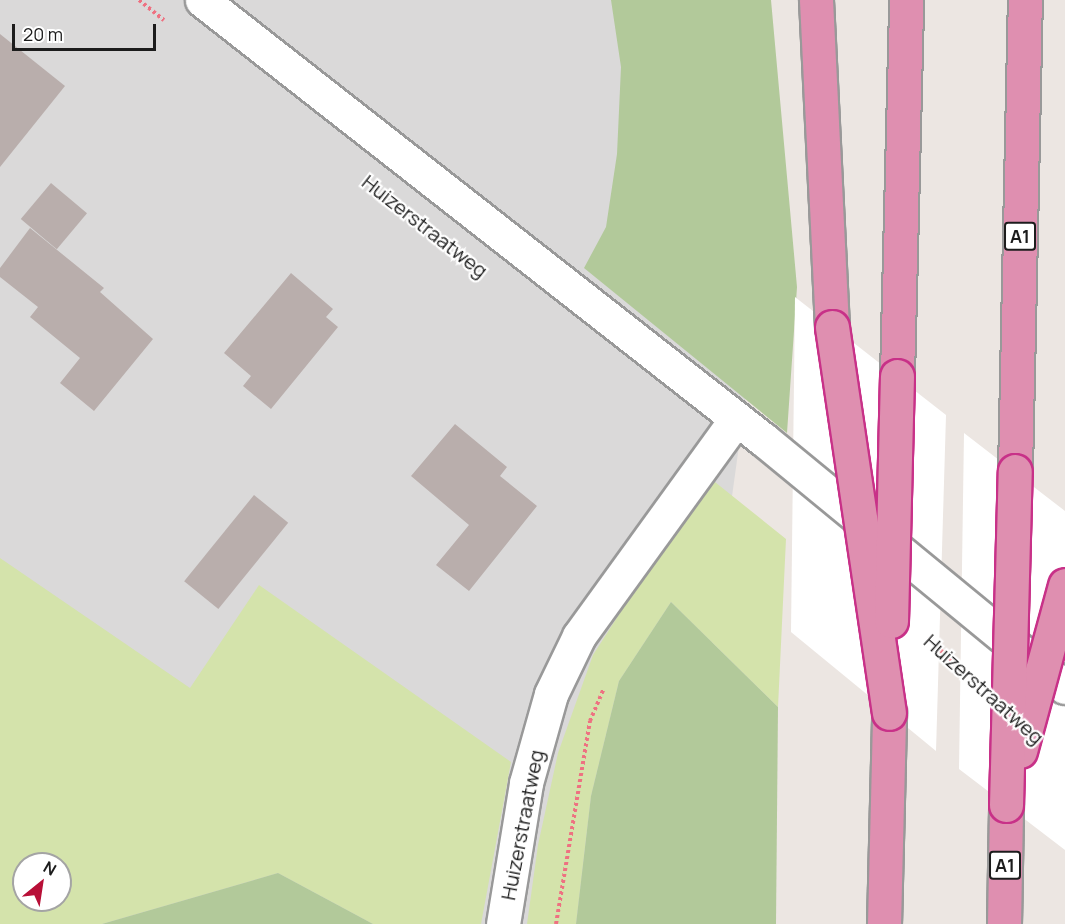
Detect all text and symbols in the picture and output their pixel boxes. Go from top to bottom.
scale bar [15,12,159,50]
text: 20 m [23,22,63,46]
street label: Huizerstraatweg [358,170,492,282]
road number: A1 [1004,221,1036,251]
street label: Huizerstraatweg [919,629,1049,749]
street label: Huizerstraatweg [496,748,548,902]
road number: A1 [988,850,1022,880]
north arrow [12,852,72,912]
text: N [40,856,60,881]

